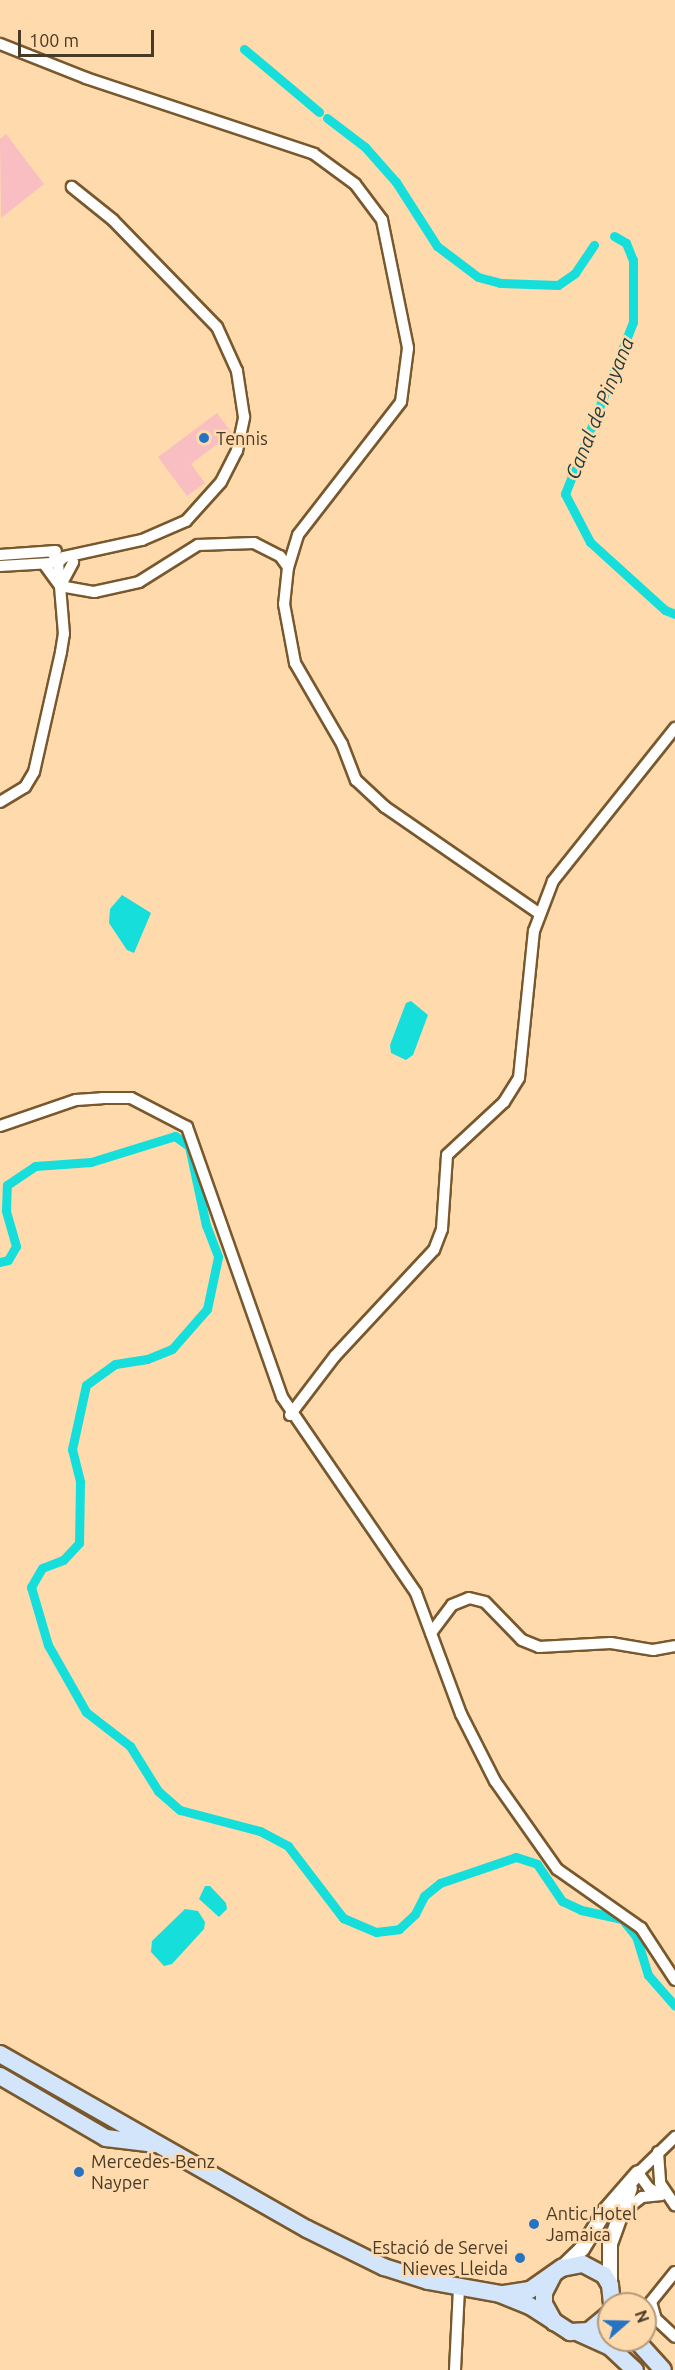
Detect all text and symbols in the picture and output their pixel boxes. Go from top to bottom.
scale bar [21,18,158,56]
text: 100 m [29,30,79,50]
water label: Canal de Pinyana [560,334,638,482]
place label: Tennis [216,427,268,449]
marker: Tennis [197,431,211,445]
place label: Mercedes-Benz Nayper [91,2151,215,2194]
marker: Mercedes-Benz Nayper [72,2165,86,2179]
place label: Antic Hotel Jamaica [546,2203,637,2246]
marker: Antic Hotel Jamaica [527,2217,541,2231]
place label: Estació de Servei Nieves Lleida [372,2237,508,2280]
marker: Estació de Servei Nieves Lleida [513,2251,527,2265]
north arrow [597,2292,657,2352]
text: N [632,2308,653,2325]

